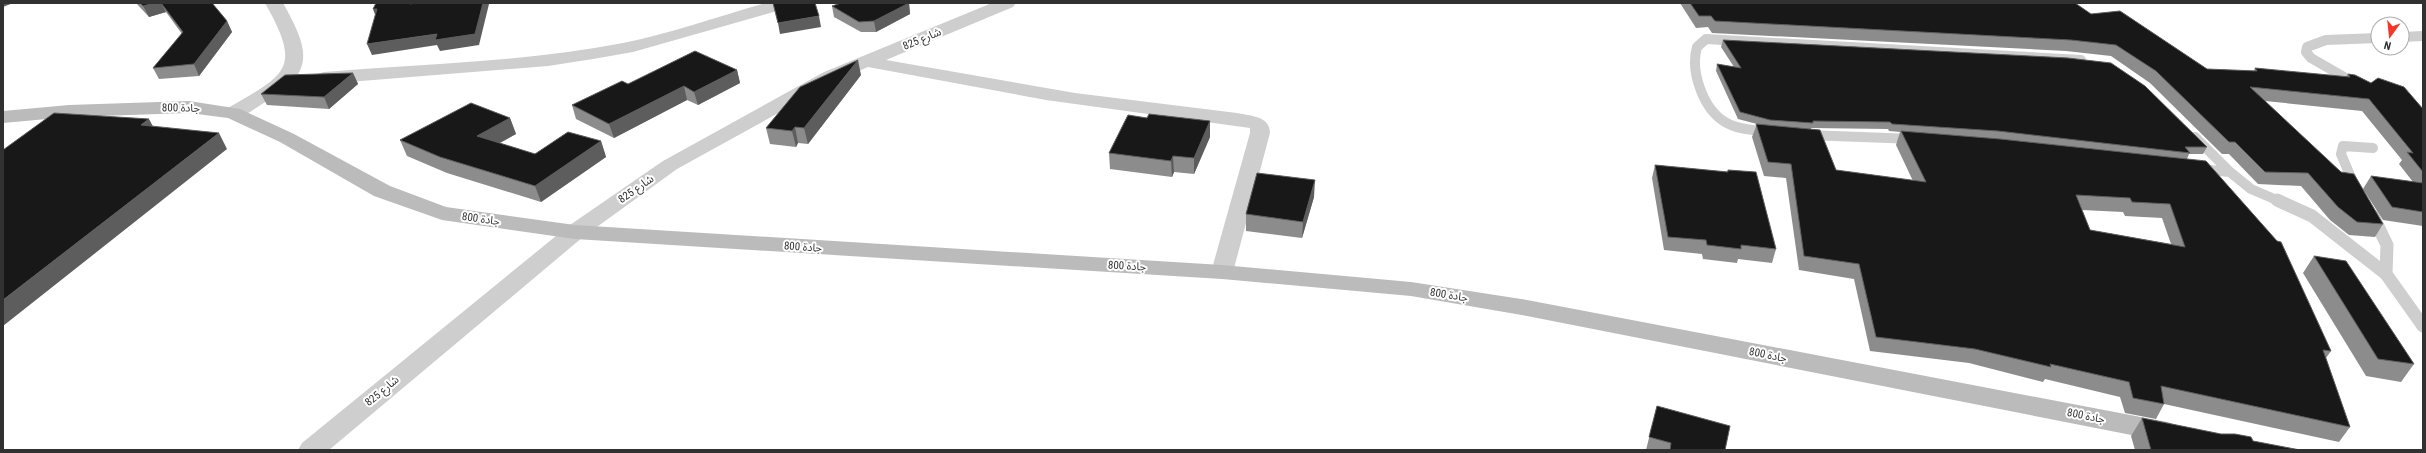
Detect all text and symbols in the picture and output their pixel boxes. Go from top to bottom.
north arrow [2370,16,2410,56]
street label: شارع 825 [901,25,944,54]
text: N [2382,38,2392,52]
street label: جادة 800 [162,101,201,115]
street label: شارع 825 [616,172,657,207]
street label: جادة 800 [461,210,501,228]
street label: جادة 800 [783,239,823,255]
street label: جادة 800 [1108,259,1147,274]
street label: جادة 800 [1429,286,1469,304]
street label: جادة 800 [1748,345,1788,365]
street label: شارع 825 [362,373,403,410]
street label: جادة 800 [2066,406,2106,426]

